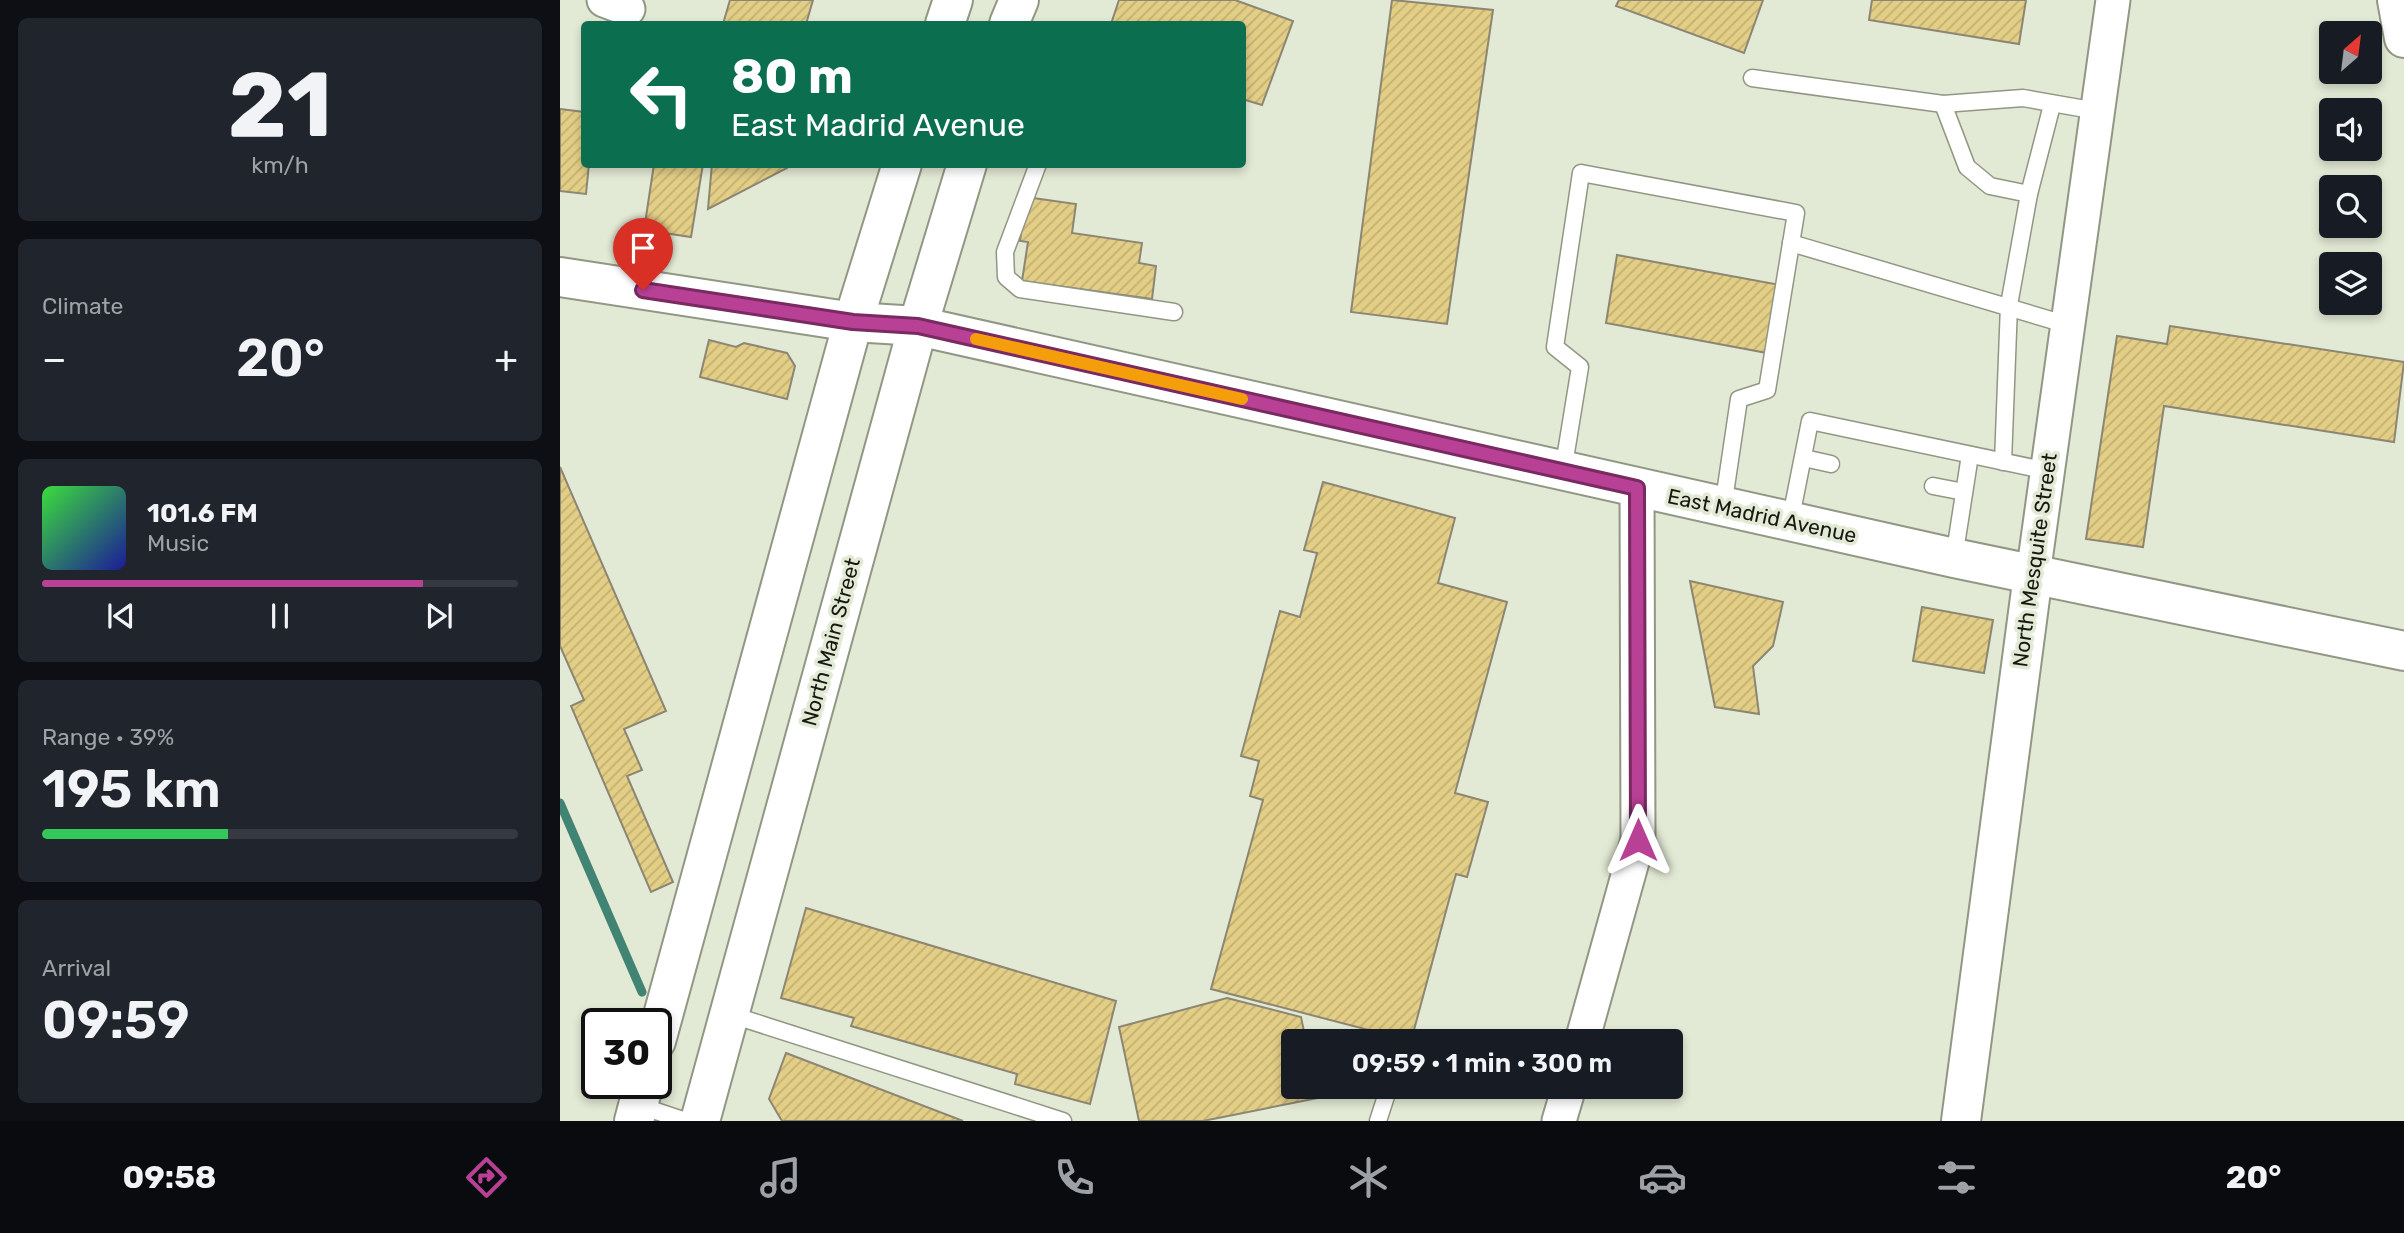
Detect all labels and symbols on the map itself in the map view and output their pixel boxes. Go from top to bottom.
north arrow [2319,21,2382,84]
pin [613,218,673,290]
street label: North Mesquite Street [2007,451,2062,669]
street label: East Madrid Avenue [1665,483,1859,548]
street label: North Main Street [796,555,865,729]
position arrow [1601,803,1675,877]
speed limit sign: 30 [581,1008,672,1099]

